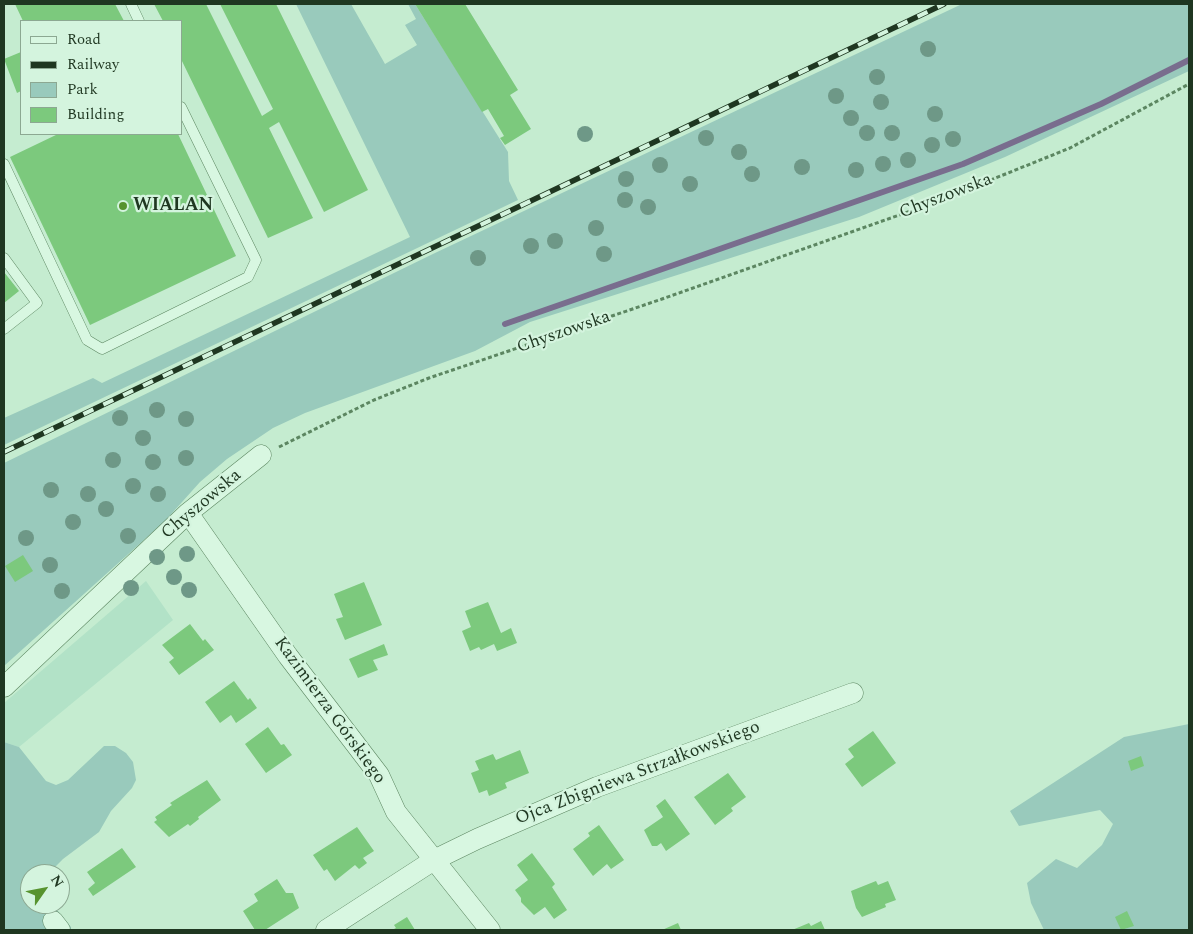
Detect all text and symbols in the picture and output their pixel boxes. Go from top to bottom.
legend [20,20,182,135]
text: Road [67,28,101,51]
text: Railway [67,53,119,76]
text: Park [67,78,98,101]
text: Building [67,103,124,126]
street label: Chyszowska [897,169,995,225]
place label: WIALAN [133,195,213,217]
marker: WIALAN [117,200,129,212]
street label: Chyszowska [514,307,614,359]
street label: Chyszowska [158,465,246,545]
street label: Kazimierza Górskiego [268,633,390,789]
street label: Ojca Zbigniewa Strzałkowskiego [512,717,764,831]
north arrow [20,864,70,914]
text: N [45,871,69,892]

